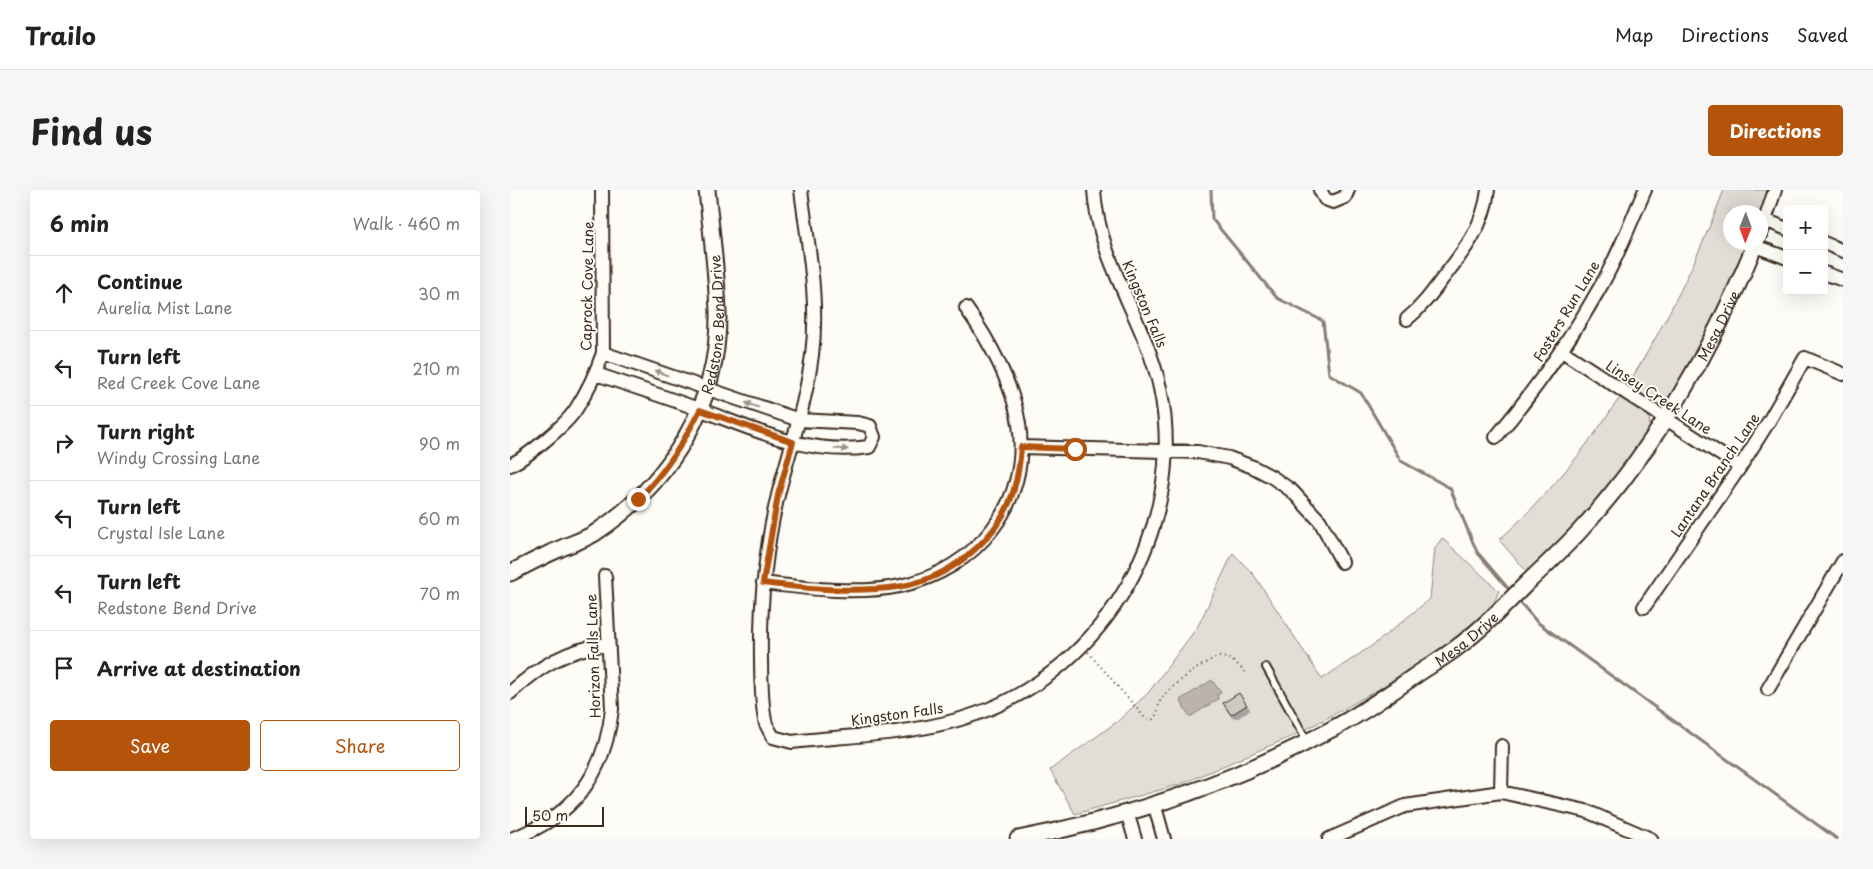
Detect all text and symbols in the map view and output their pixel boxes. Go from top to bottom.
text: Trailo [25,17,96,53]
text: Map [1615,21,1653,48]
text: Directions [1681,21,1769,48]
text: Saved [1797,21,1848,48]
text: Find us [30,104,152,157]
button: Directions [1708,105,1843,156]
north arrow [1723,205,1768,250]
map controls [1783,205,1828,295]
button: + [1783,205,1828,250]
text: 6 min [50,207,109,239]
text: Walk · 460 m [353,211,460,235]
street label: Caprock Cove Lane [575,221,599,351]
button: − [1783,250,1828,295]
street label: Redstone Bend Drive [695,254,729,397]
street label: Fosters Run Lane [1527,256,1605,366]
street label: Kingston Falls [1117,257,1173,351]
text: Continue [97,267,183,295]
icon: ahead [50,279,78,307]
text: 30 m [418,281,460,305]
street label: Mesa Drive [1691,287,1744,365]
text: Aurelia Mist Lane [97,295,232,319]
text: Turn left [97,342,181,370]
icon: left [50,354,78,382]
street label: Linsey Creek Lane [1602,355,1716,439]
text: 210 m [412,356,460,380]
one-way arrow [653,369,668,376]
text: Red Creek Cove Lane [97,370,261,394]
one-way arrow [745,401,760,408]
street label: Lantana Branch Lane [1665,409,1765,541]
text: Turn right [97,417,195,445]
icon: right [50,429,78,457]
text: 90 m [419,431,460,455]
route start [1064,438,1087,461]
text: Windy Crossing Lane [97,445,260,469]
one-way arrow [834,446,850,454]
route end [627,488,650,511]
text: Turn left [97,492,181,520]
icon: left [50,504,78,532]
text: 60 m [418,506,460,530]
text: Crystal Isle Lane [97,520,225,544]
text: Turn left [97,567,181,595]
icon: left [50,579,78,607]
text: 70 m [420,581,460,605]
street label: Horizon Falls Lane [580,593,606,719]
text: Redstone Bend Drive [97,595,257,619]
street label: Mesa Drive [1430,607,1503,671]
icon: arrive [50,654,78,682]
text: Arrive at destination [97,654,301,682]
street label: Kingston Falls [849,697,945,731]
button: Save [50,720,250,771]
button: Share [260,720,460,771]
scale bar [525,804,604,827]
text: 50 m [532,805,568,826]

